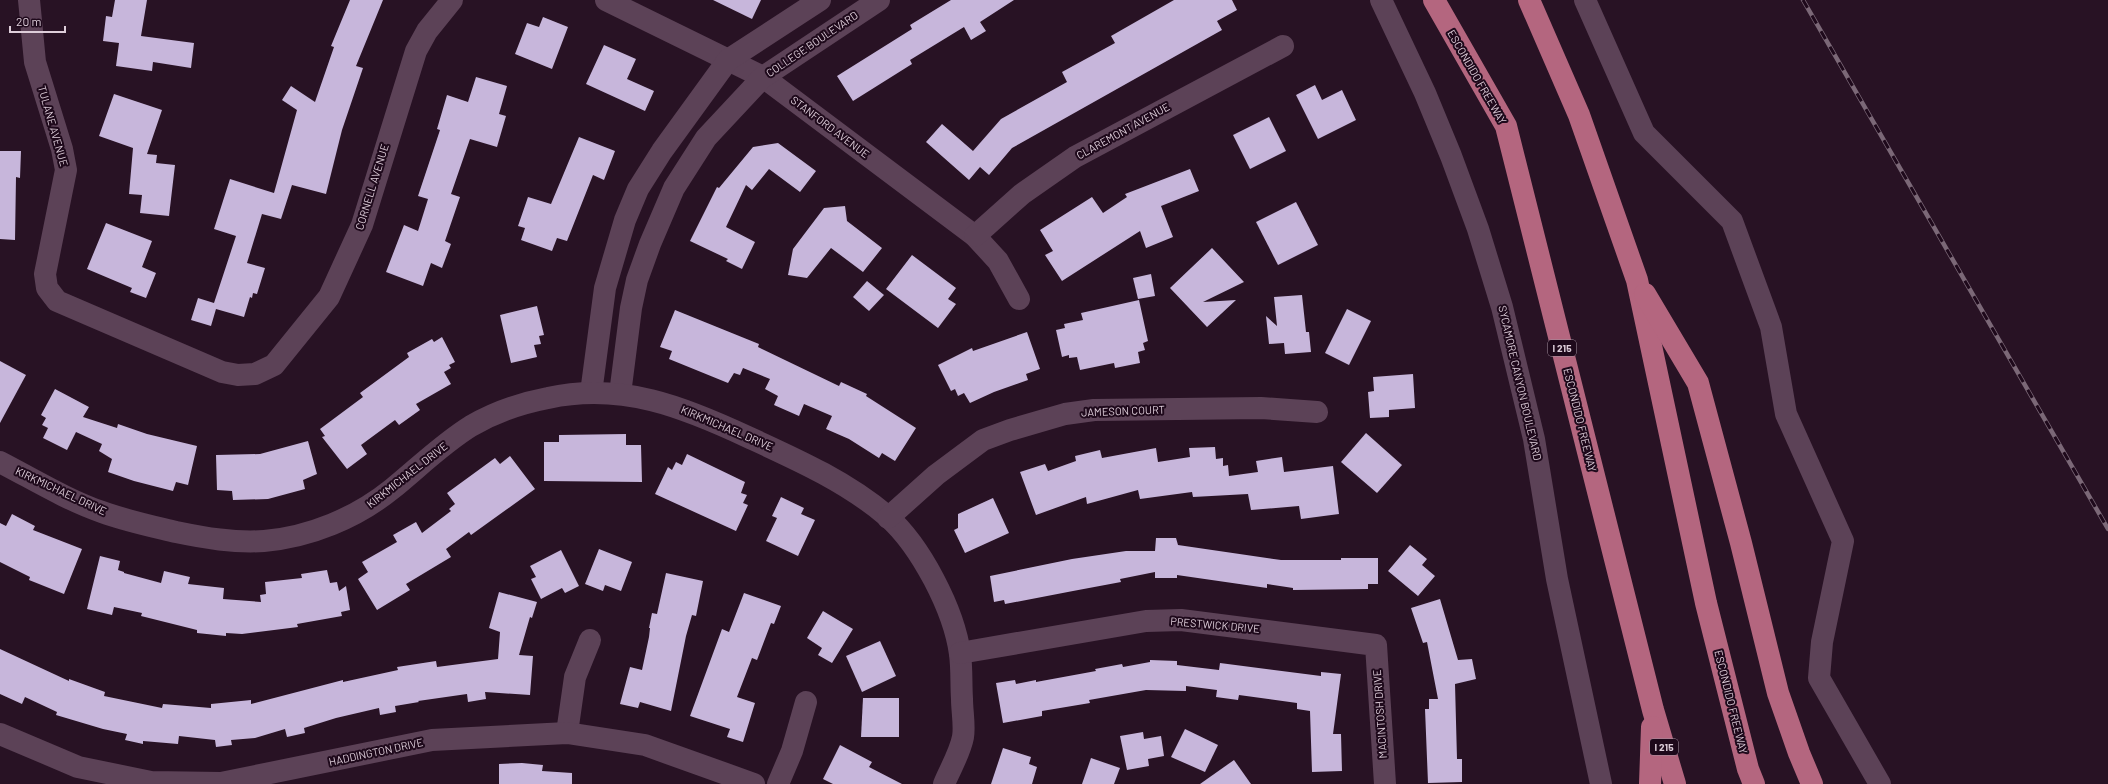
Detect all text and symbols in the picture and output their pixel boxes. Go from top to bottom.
scale bar [10,8,65,34]
street label: COLLEGE BOULEVARD [763,8,860,79]
text: 20 m [16,14,42,28]
street label: ESCONDIDO FREEWAY [1445,27,1510,126]
street label: TULANE AVENUE [36,84,71,168]
street label: STANFORD AVENUE [788,93,872,161]
street label: CLAREMONT AVENUE [1074,99,1172,162]
street label: CORNELL AVENUE [352,142,391,231]
street label: SYCAMORE CANYON BOULEVARD [1496,304,1545,462]
road number: I 215 [1548,340,1576,356]
street label: ESCONDIDO FREEWAY [1561,367,1600,473]
street label: KIRKMICHAEL DRIVE [679,402,776,453]
street label: JAMESON COURT [1081,403,1165,418]
street label: KIRKMICHAEL DRIVE [364,439,450,510]
street label: KIRKMICHAEL DRIVE [14,464,109,517]
street label: PRESTWICK DRIVE [1170,614,1261,635]
street label: ESCONDIDO FREEWAY [1712,649,1751,755]
street label: MACINTOSH DRIVE [1370,669,1389,759]
street label: HADDINGTON DRIVE [328,735,425,768]
road number: I 215 [1650,739,1678,755]

